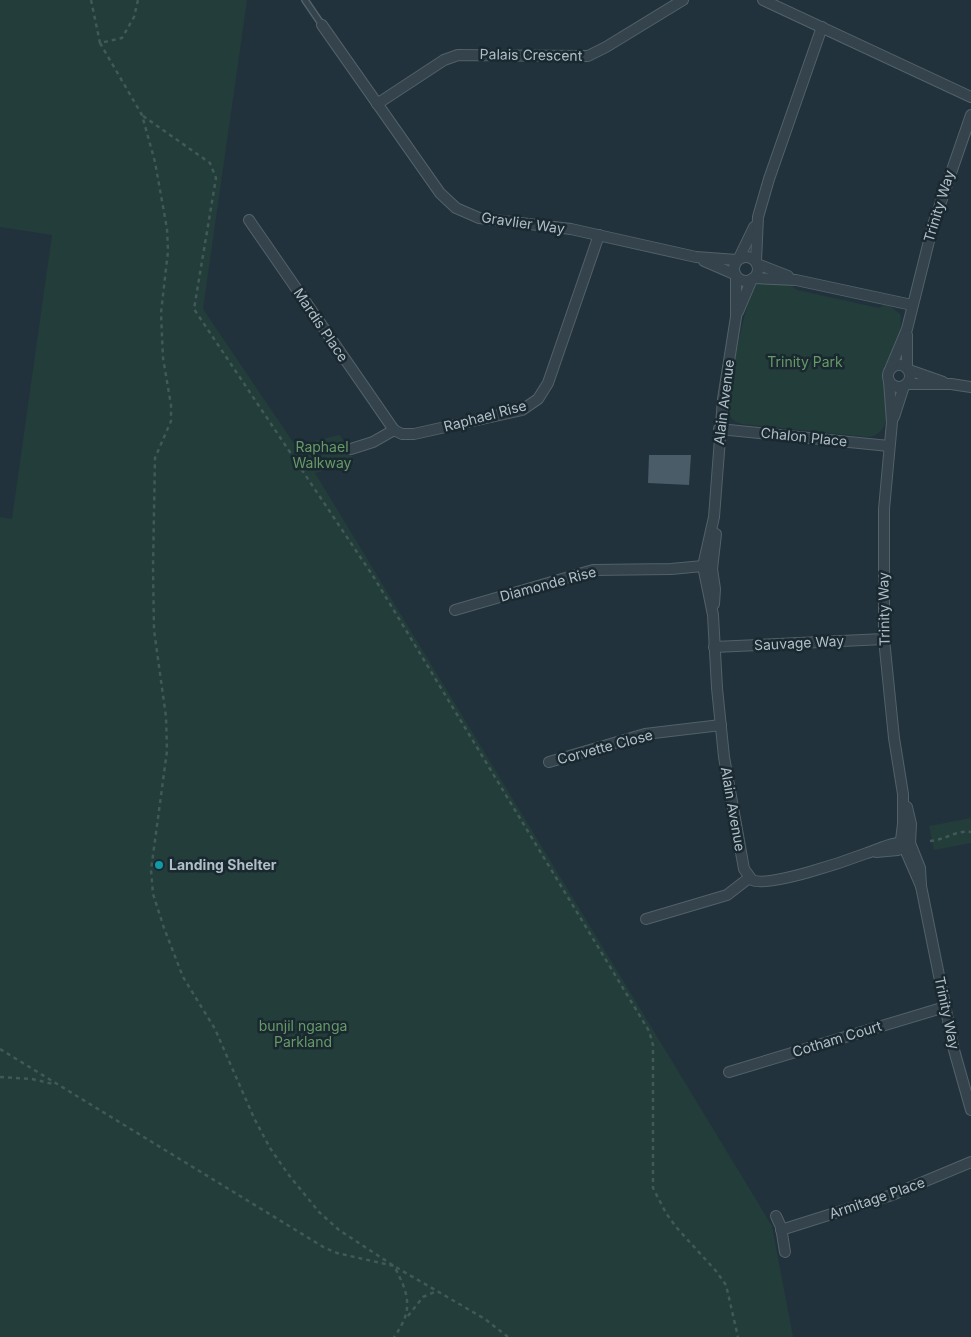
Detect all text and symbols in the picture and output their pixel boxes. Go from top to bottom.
street label: Palais Crescent [480,45,583,64]
street label: Trinity Way [920,168,958,244]
street label: Gravlier Way [480,208,566,237]
street label: Mardis Place [291,285,352,365]
park label: Trinity Park [767,353,843,370]
street label: Alain Avenue [710,358,737,446]
street label: Raphael Rise [442,396,528,435]
street label: Chalon Place [760,424,848,449]
park label: Raphael Walkway [292,438,352,471]
street label: Diamonde Rise [498,563,598,605]
street label: Trinity Way [874,572,893,646]
street label: Sauvage Way [754,632,845,653]
street label: Corvette Close [555,726,655,767]
street label: Alain Avenue [718,765,749,853]
place label: Landing Shelter [169,856,277,873]
marker: Landing Shelter [153,859,165,871]
street label: Trinity Way [931,975,964,1051]
park label: bunjil nganga Parkland [259,1017,347,1050]
street label: Cotham Court [790,1017,884,1060]
street label: Armitage Place [827,1173,927,1222]

